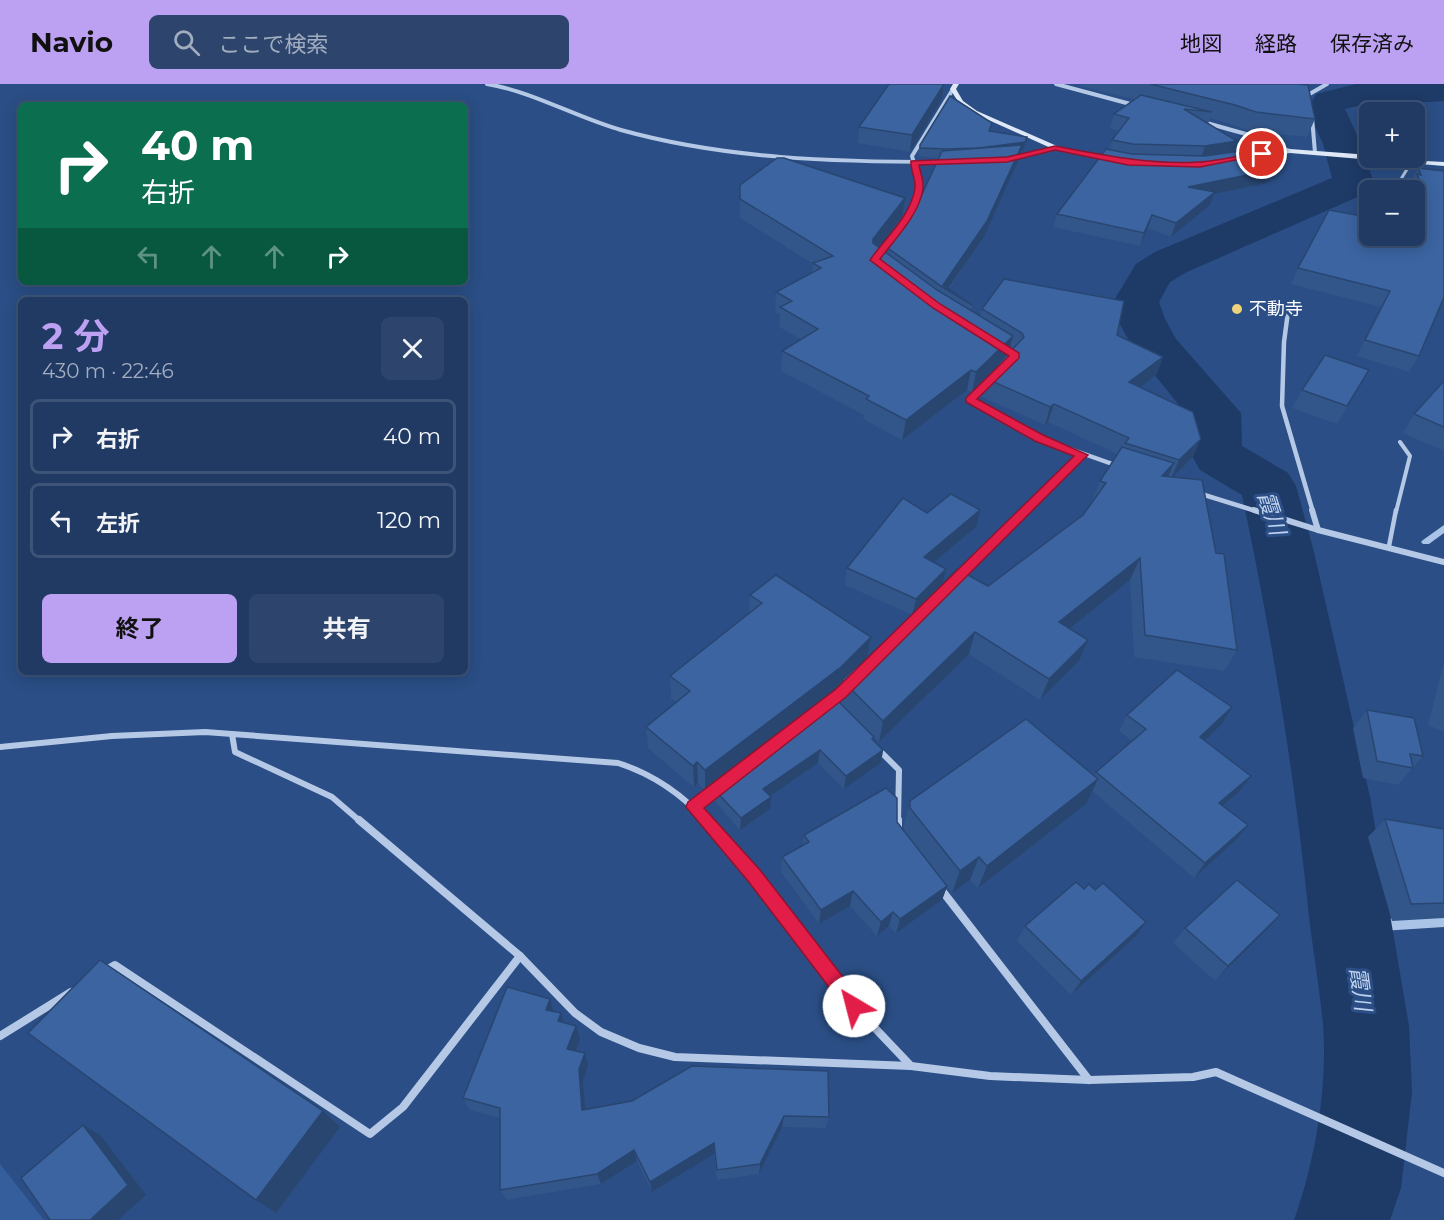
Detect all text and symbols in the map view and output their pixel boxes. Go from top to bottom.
search box [149,15,569,69]
text: Navio [30,25,113,59]
icon: search [170,26,203,59]
text: ここで検索 [218,31,328,58]
text: 地図 [1180,31,1222,56]
text: 経路 [1255,31,1297,56]
text: 保存済み [1330,31,1414,56]
map controls [1359,102,1425,246]
button: + [1359,102,1425,168]
text: 40 m [141,119,254,171]
icon: right [42,126,120,204]
pin [1236,128,1287,179]
icon: arrive [1245,137,1278,170]
text: 右折 [141,176,195,209]
button: − [1359,180,1425,246]
icon: left [132,240,165,273]
icon: ahead [195,240,228,273]
icon: ahead [258,240,291,273]
icon: right [321,240,354,273]
place label: 不動寺 [1249,298,1303,320]
marker: 不動寺 [1230,302,1244,316]
text: 2 分 [42,314,109,358]
button: close [381,317,444,380]
text: 430 m · 22:46 [42,359,174,383]
icon: right [45,420,78,453]
text: 40 m [383,423,441,450]
text: 右折 [96,426,140,453]
water label: 霞川 [1252,488,1292,540]
icon: left [45,504,78,537]
text: 120 m [377,507,441,534]
text: 左折 [96,510,140,537]
button: 終了 [42,594,237,663]
button: 共有 [249,594,444,663]
water label: 霞川 [1344,965,1377,1015]
position arrow [822,974,886,1038]

